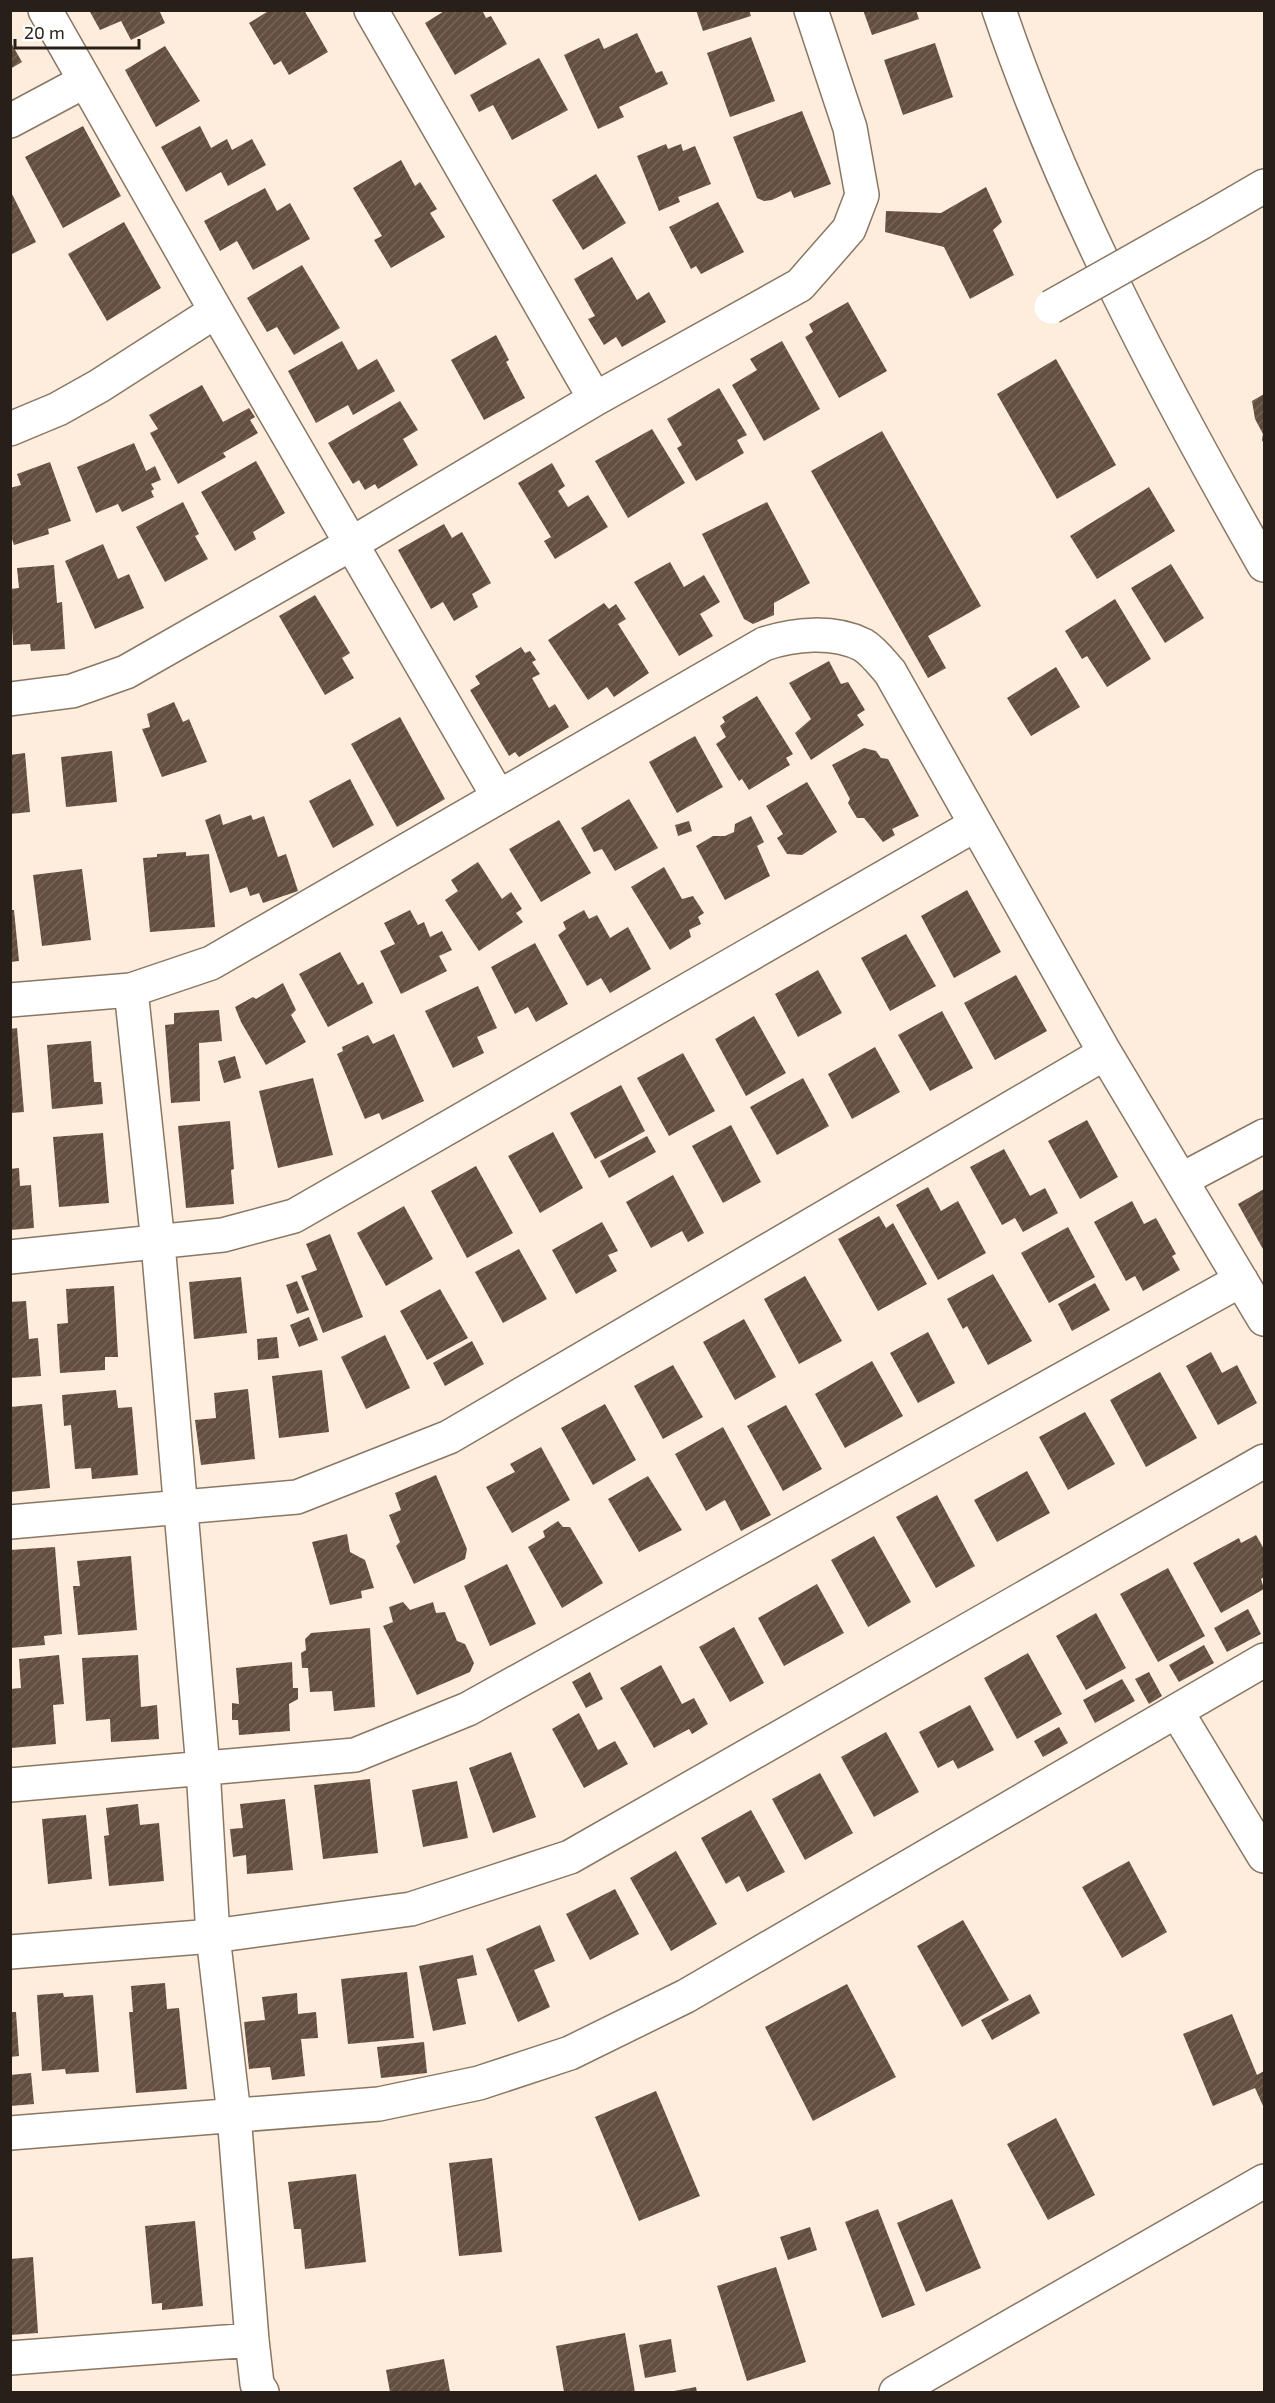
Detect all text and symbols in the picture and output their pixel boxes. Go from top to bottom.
scale bar [15,12,140,50]
text: 20 m [24,21,65,43]

